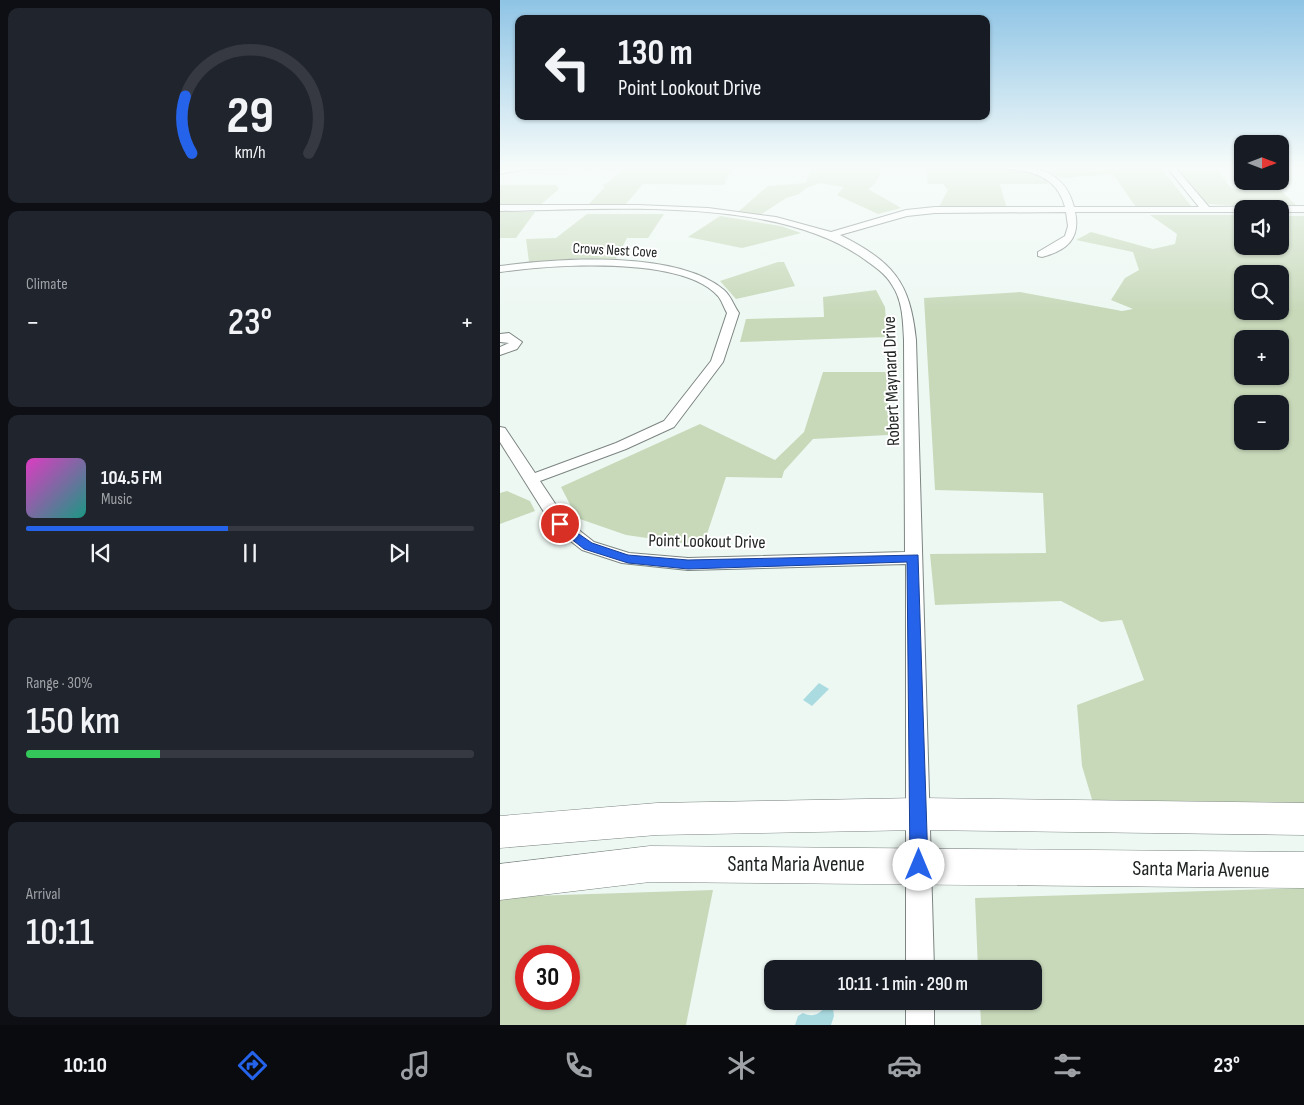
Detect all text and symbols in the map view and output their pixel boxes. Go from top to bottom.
text: 130 m [618,32,693,75]
icon: left [535,35,600,100]
text: Point Lookout Drive [618,75,761,102]
text: 29 [226,85,274,148]
north arrow [1234,135,1289,190]
map controls [1234,135,1289,450]
text: km/h [235,142,265,163]
button: sound [1234,200,1289,255]
street label: Crows Nest Cove [572,239,658,262]
button: search [1234,265,1289,320]
text: Climate [26,275,68,294]
text: 23° [228,300,272,345]
text: − [26,306,40,339]
text: + [460,306,474,339]
street label: Robert Maynard Drive [879,316,904,446]
button: + [1234,330,1289,385]
button: − [1234,395,1289,450]
text: 104.5 FM [101,467,162,490]
text: Music [101,490,132,509]
pin [539,503,581,545]
icon: arrive [546,510,574,538]
street label: Point Lookout Drive [648,530,766,553]
icon: previous [87,539,115,567]
icon: pause [236,539,264,567]
icon: next [385,539,413,567]
text: Range · 30% [26,674,93,693]
text: 150 km [26,699,120,744]
position arrow [892,838,944,890]
street label: Santa Maria Avenue [727,852,865,877]
street label: Santa Maria Avenue [1132,856,1270,883]
text: Arrival [26,885,60,904]
text: 10:11 [26,910,94,955]
speed limit sign: 30 [515,945,580,1010]
text: 10:11 · 1 min · 290 m [838,973,968,996]
icon: directions [235,1048,270,1083]
icon: music [398,1048,433,1083]
icon: phone [561,1048,596,1083]
icon: climate [724,1048,759,1083]
icon: car [887,1048,922,1083]
icon: filters [1050,1048,1085,1083]
text: 10:10 [64,1052,107,1079]
text: 23° [1214,1052,1240,1079]

